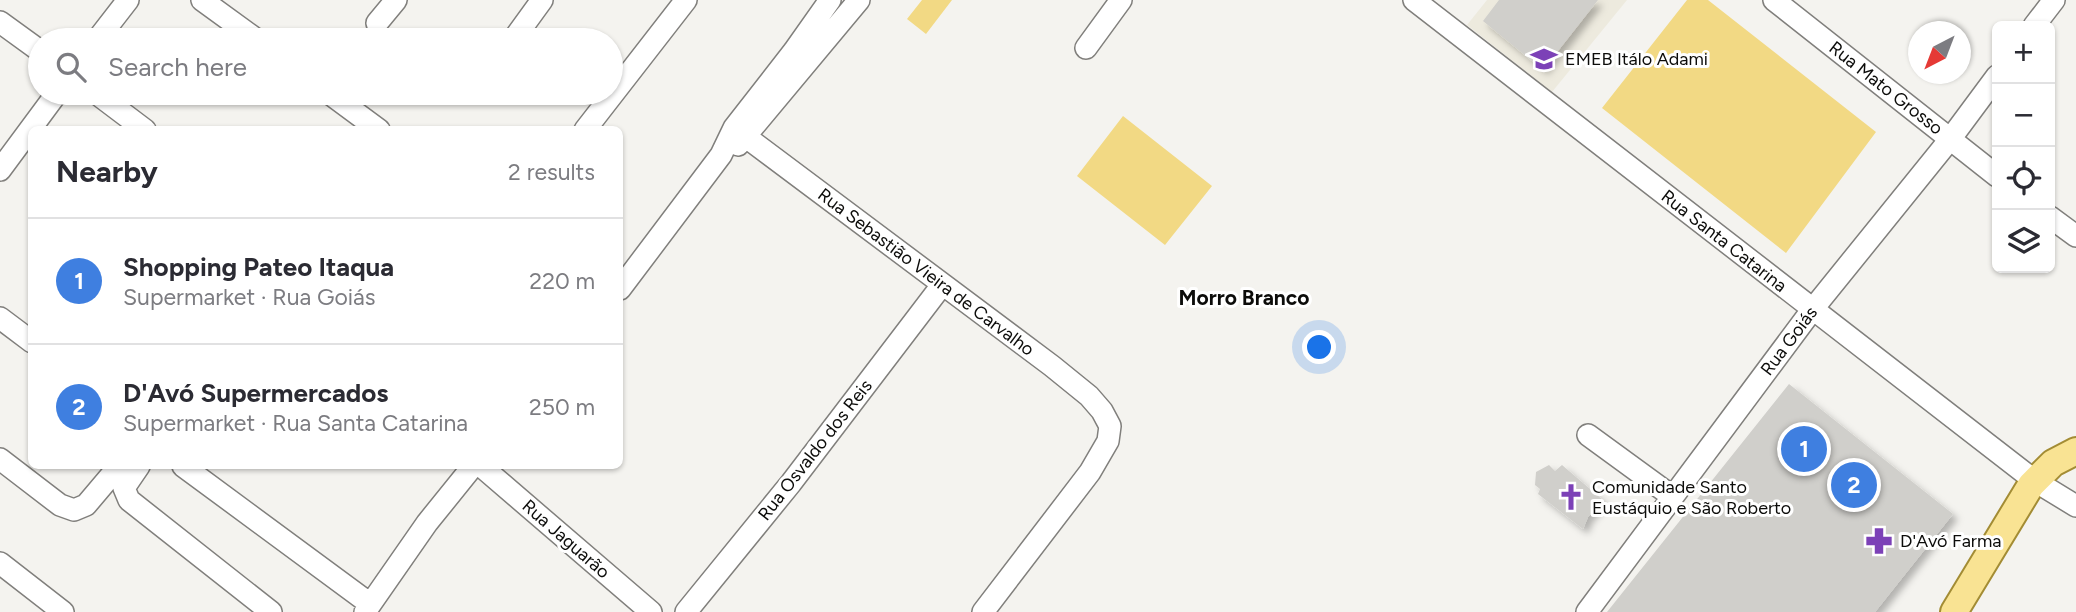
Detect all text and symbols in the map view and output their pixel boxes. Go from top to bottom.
north arrow [1908,21,1971,84]
map controls [1992,21,2055,273]
button: + [1992,21,2055,84]
search box [28,28,623,105]
street label: Rua Mato Grosso [1825,37,1947,139]
school or university icon: EMEB Itálo Adami [1529,44,1559,74]
icon: search [52,48,90,86]
place label: EMEB Itálo Adami [1565,48,1708,70]
text: Search here [108,51,247,83]
button: − [1992,84,2055,147]
button: locate [1992,147,2055,210]
text: Nearby [56,153,158,190]
text: 2 results [508,158,595,186]
street label: Rua Sebastião Vieira de Carvalho [813,183,1039,361]
street label: Rua Santa Catarina [1657,185,1791,297]
button: layers [1992,210,2055,273]
text: Shopping Pateo Itaqua [123,251,394,283]
text: 1 [74,267,84,295]
text: 220 m [529,267,595,295]
text: Supermarket · Rua Goiás [123,283,376,311]
district label: Morro Branco [1179,285,1309,310]
street label: Rua Goiás [1756,302,1822,380]
your location [1302,330,1336,364]
street label: Rua Osvaldo dos Reis [753,375,877,525]
text: D'Avó Supermercados [123,377,389,409]
text: 2 [72,393,86,421]
text: 250 m [529,393,595,421]
text: Supermarket · Rua Santa Catarina [123,409,468,437]
pin: 1 [1781,423,1827,475]
pin: 2 [1831,459,1877,511]
place label: Comunidade Santo Eustáquio e São Roberto [1592,476,1791,519]
church icon: Comunidade Santo Eustáquio e São Roberto [1556,482,1586,512]
street label: Rua Jaguarão [518,495,614,583]
pharmacy icon: D'Avó Farma [1864,526,1894,556]
place label: D'Avó Farma [1900,530,2001,552]

